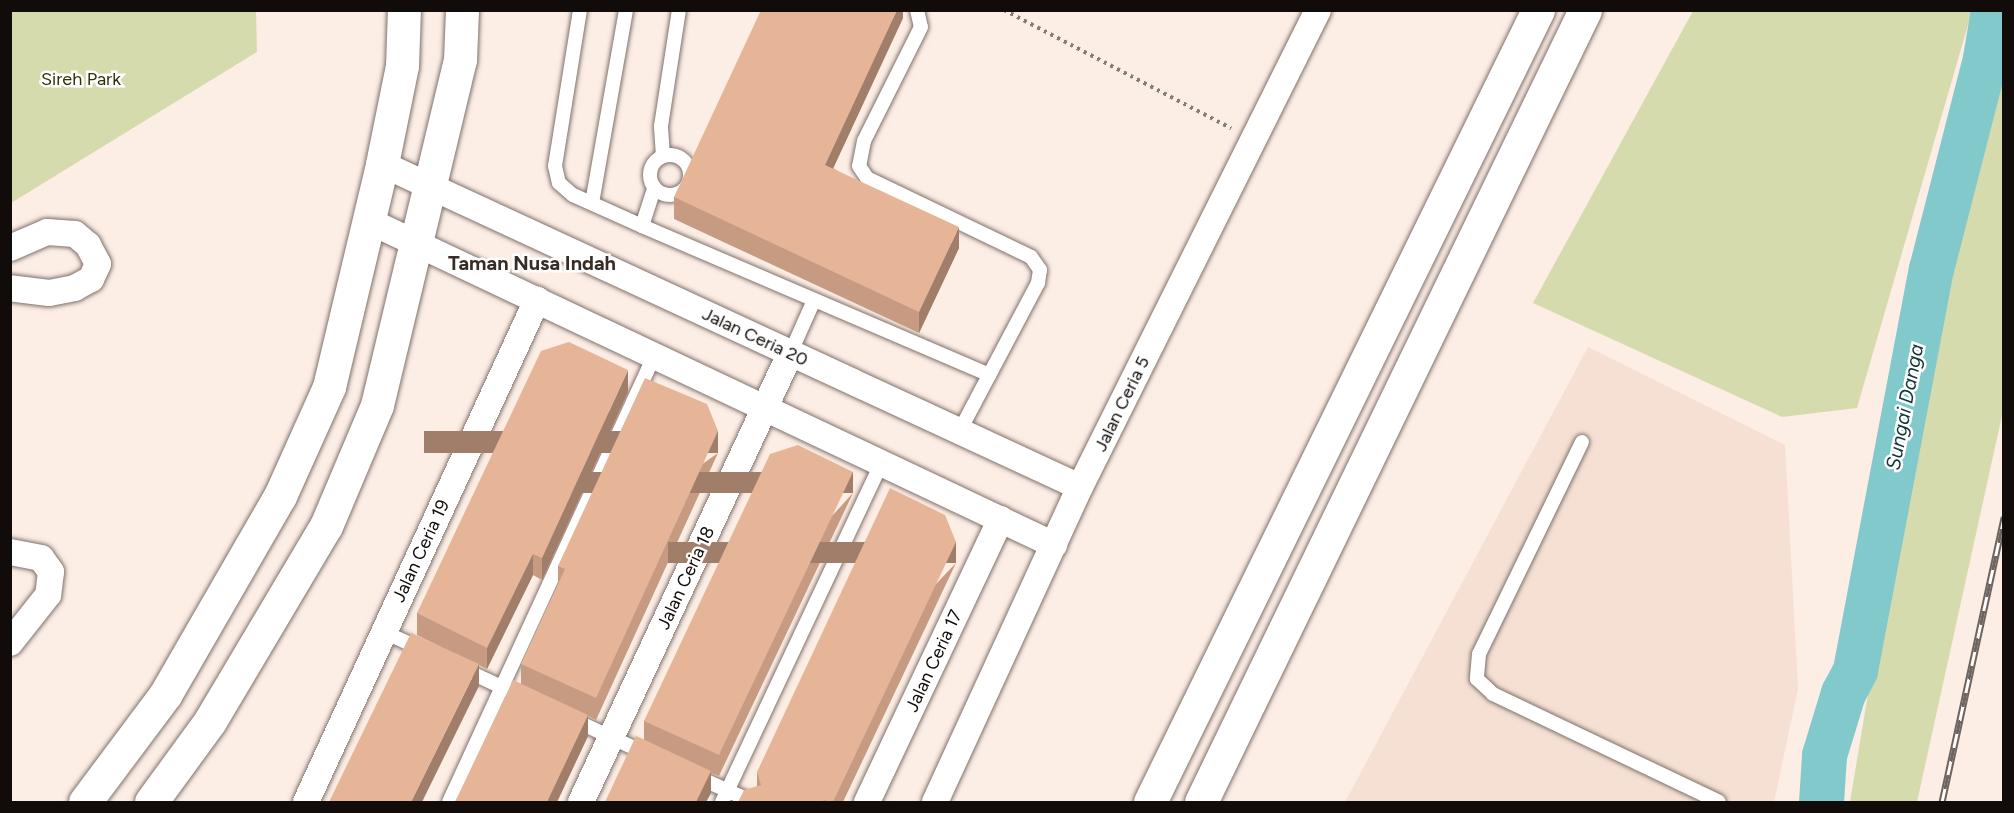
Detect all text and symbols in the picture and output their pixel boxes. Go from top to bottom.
park label: Sireh Park [41,68,121,90]
district label: Taman Nusa Indah [448,251,616,275]
street label: Jalan Ceria 20 [699,303,811,371]
water label: Sungai Danga [1881,342,1929,472]
street label: Jalan Ceria 5 [1090,353,1154,455]
street label: Jalan Ceria 19 [388,496,454,606]
street label: Jalan Ceria 18 [653,523,719,633]
street label: Jalan Ceria 17 [901,607,967,715]

